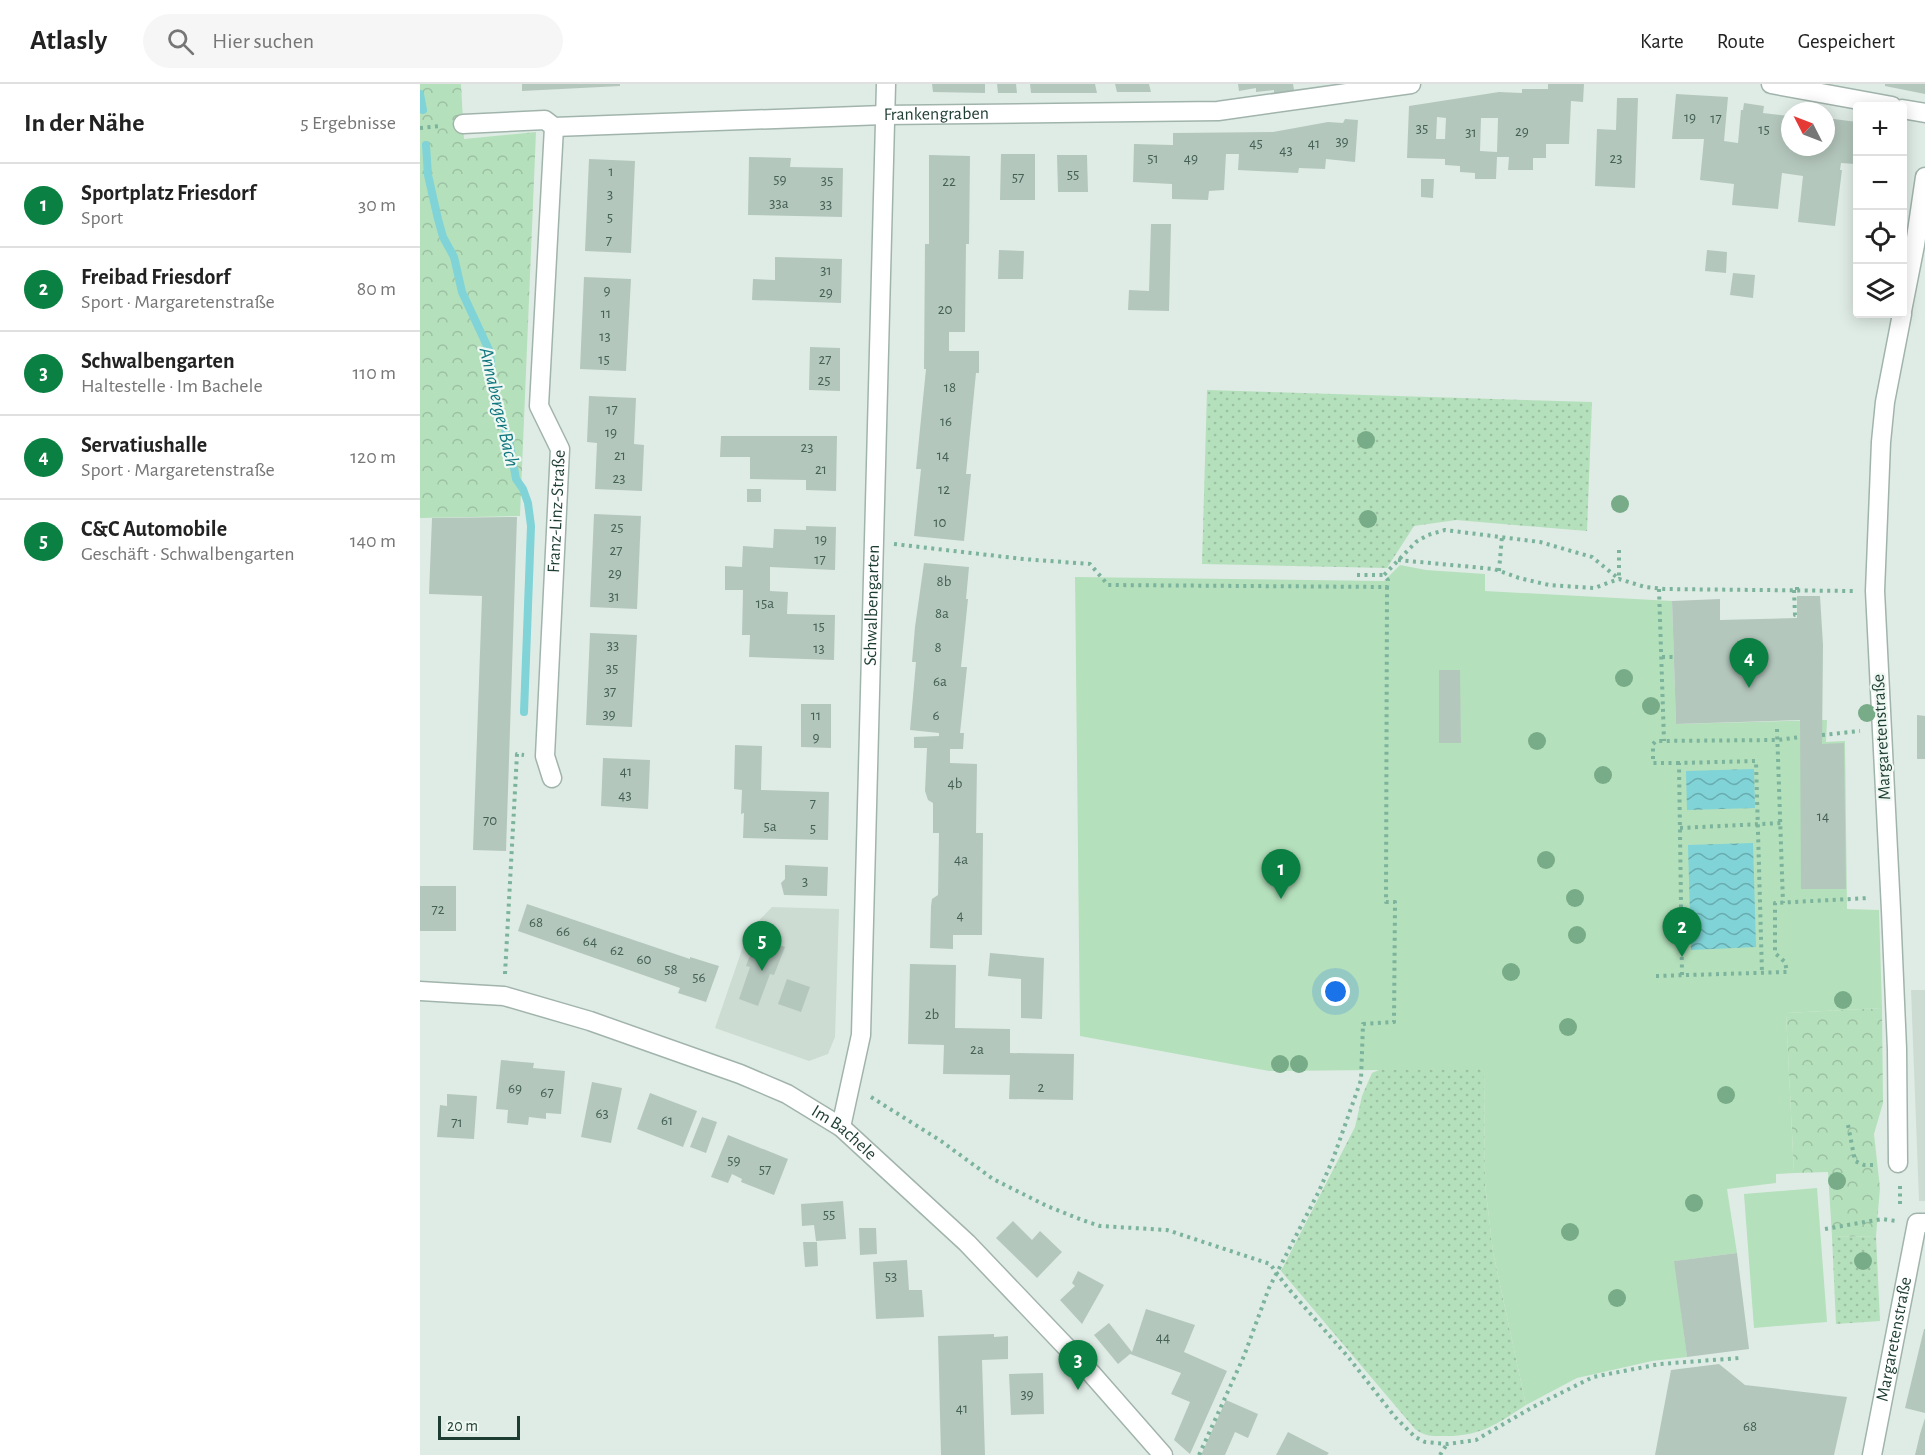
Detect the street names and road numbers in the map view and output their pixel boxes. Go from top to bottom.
street label: Frankengraben [883,105,989,124]
street label: Franz-Linz-Straße [545,449,569,573]
street label: Schwalbengarten [862,544,883,666]
street label: Margaretenstraße [1870,673,1894,801]
street label: Im Bachele [808,1102,880,1164]
street label: Margaretenstraße [1874,1275,1915,1403]

